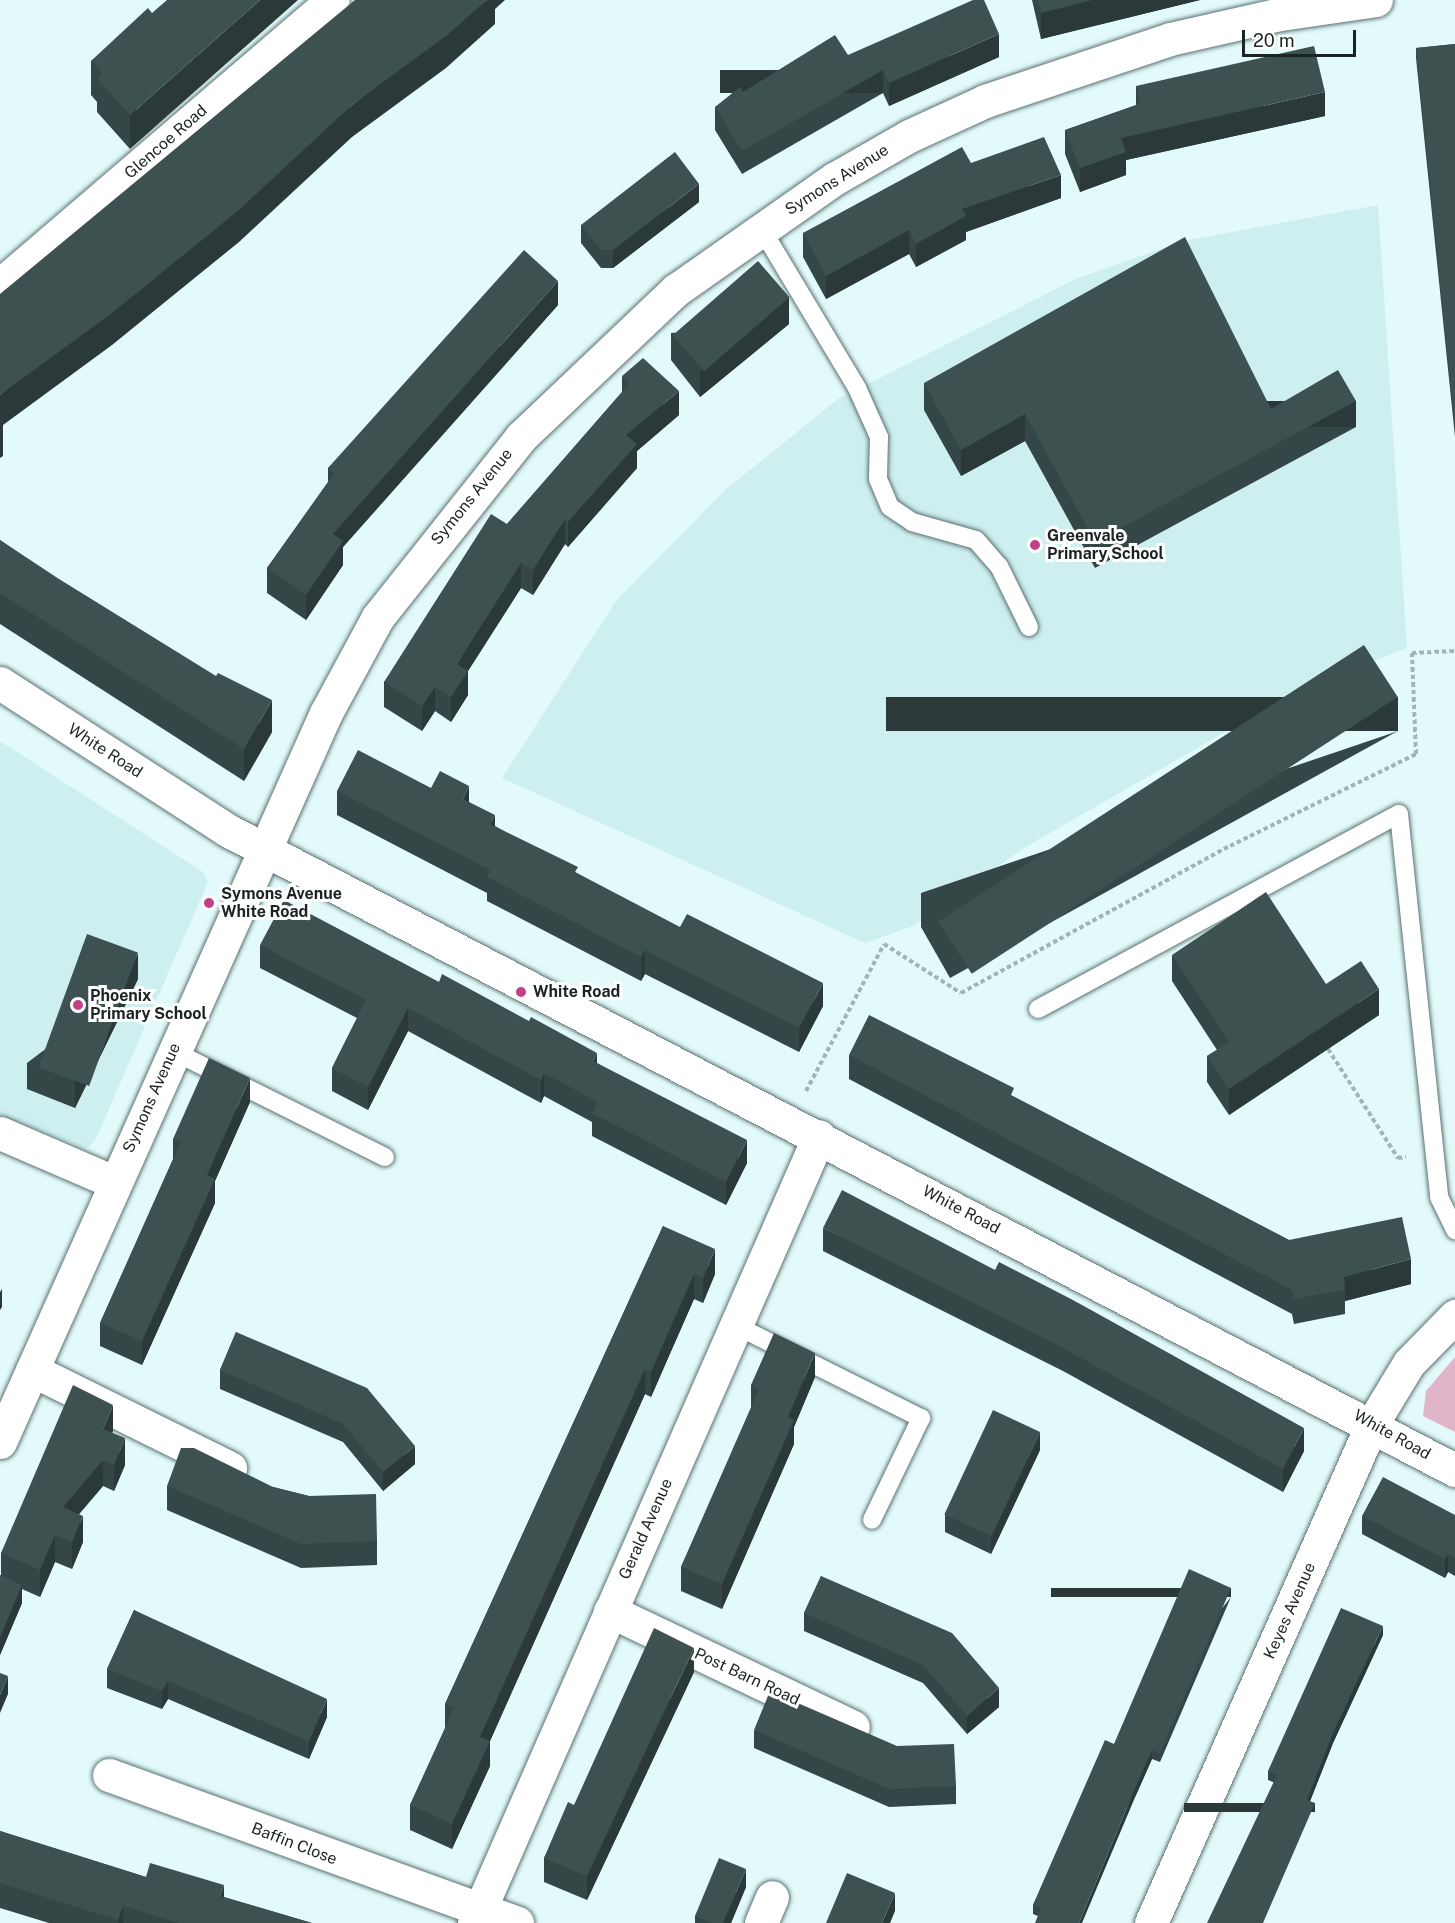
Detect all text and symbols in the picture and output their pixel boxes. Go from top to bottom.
scale bar [1245,18,1359,56]
text: 20 m [1253,30,1295,51]
street label: Glencoe Road [121,101,211,183]
street label: Symons Avenue [782,140,892,220]
street label: Symons Avenue [427,445,517,549]
place label: Greenvale Primary School [1047,526,1164,564]
marker: Greenvale Primary School [1028,538,1042,552]
street label: White Road [64,720,146,782]
place label: Symons Avenue White Road [221,884,342,922]
marker: Symons Avenue White Road [202,896,216,910]
place label: White Road [533,982,620,1002]
marker: White Road [514,985,528,999]
place label: Phoenix Primary School [90,986,207,1024]
marker: Phoenix Primary School [71,998,85,1012]
street label: Symons Avenue [119,1040,185,1156]
street label: White Road [919,1182,1003,1238]
street label: White Road [1350,1406,1434,1464]
street label: Gerald Avenue [615,1476,677,1582]
street label: Keyes Avenue [1260,1560,1320,1662]
street label: Post Barn Road [691,1644,803,1710]
street label: Baffin Close [248,1819,340,1869]

